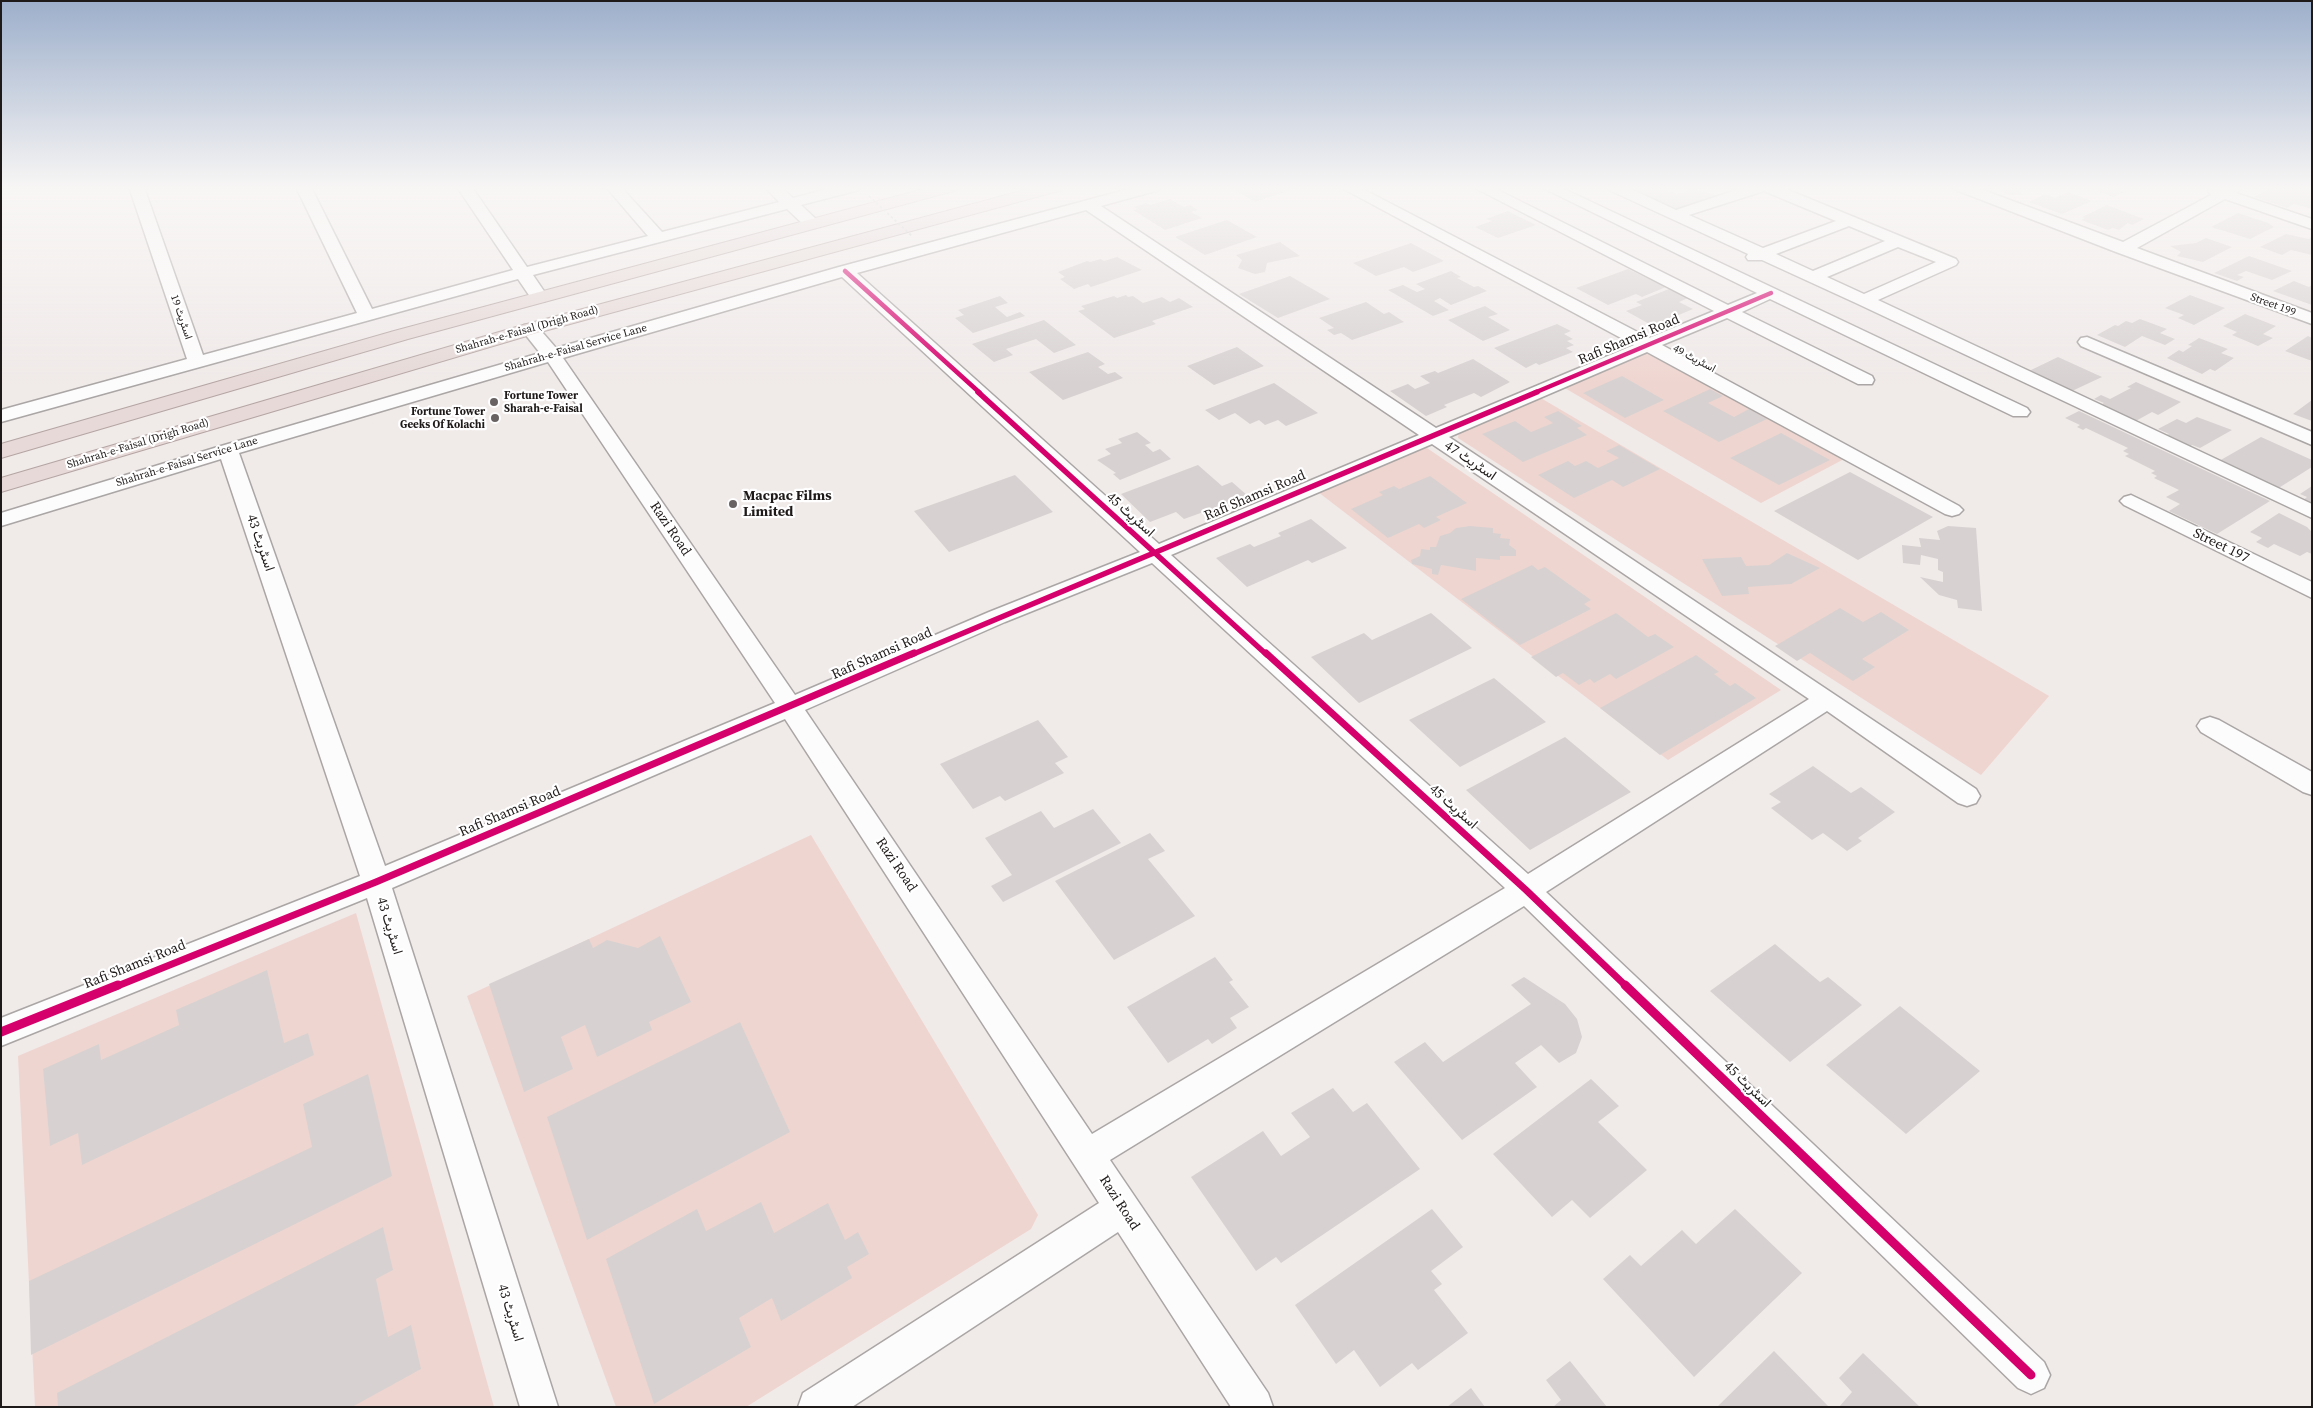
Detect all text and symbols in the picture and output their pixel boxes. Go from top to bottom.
street label: Street 199 [2248,291,2298,319]
street label: اسٹریٹ 19 [167,293,195,341]
street label: Shahrah-e-Faisal (Drigh Road) [454,303,600,357]
street label: Rafi Shamsi Road [1576,311,1682,369]
street label: Shahrah-e-Faisal Service Lane [503,321,649,375]
street label: اسٹریٹ 49 [1670,342,1718,376]
place label: Fortune Tower Sharah-e-Faisal [504,389,583,415]
marker: Fortune Tower Sharah-e-Faisal [488,396,500,408]
place label: Fortune Tower Geeks Of Kolachi [400,405,485,431]
marker: Fortune Tower Geeks Of Kolachi [489,412,501,424]
street label: Shahrah-e-Faisal (Drigh Road) [65,416,211,472]
street label: Shahrah-e-Faisal Service Lane [115,434,259,490]
street label: اسٹریٹ 47 [1441,438,1499,484]
street label: Rafi Shamsi Road [1202,467,1308,525]
place label: Macpac Films Limited [743,488,832,520]
street label: اسٹریٹ 45 [1102,489,1158,541]
marker: Macpac Films Limited [727,498,739,510]
street label: Razi Road [646,499,694,559]
street label: اسٹریٹ 43 [242,512,278,574]
street label: Street 197 [2190,525,2252,567]
street label: Rafi Shamsi Road [829,624,935,684]
street label: اسٹریٹ 45 [1425,781,1481,833]
street label: Rafi Shamsi Road [457,783,563,841]
street label: Razi Road [872,835,920,895]
street label: اسٹریٹ 43 [372,895,406,957]
street label: Rafi Shamsi Road [82,937,188,993]
street label: اسٹریٹ 45 [1720,1058,1774,1112]
street label: Razi Road [1095,1173,1143,1233]
street label: اسٹریٹ 43 [493,1282,527,1344]

